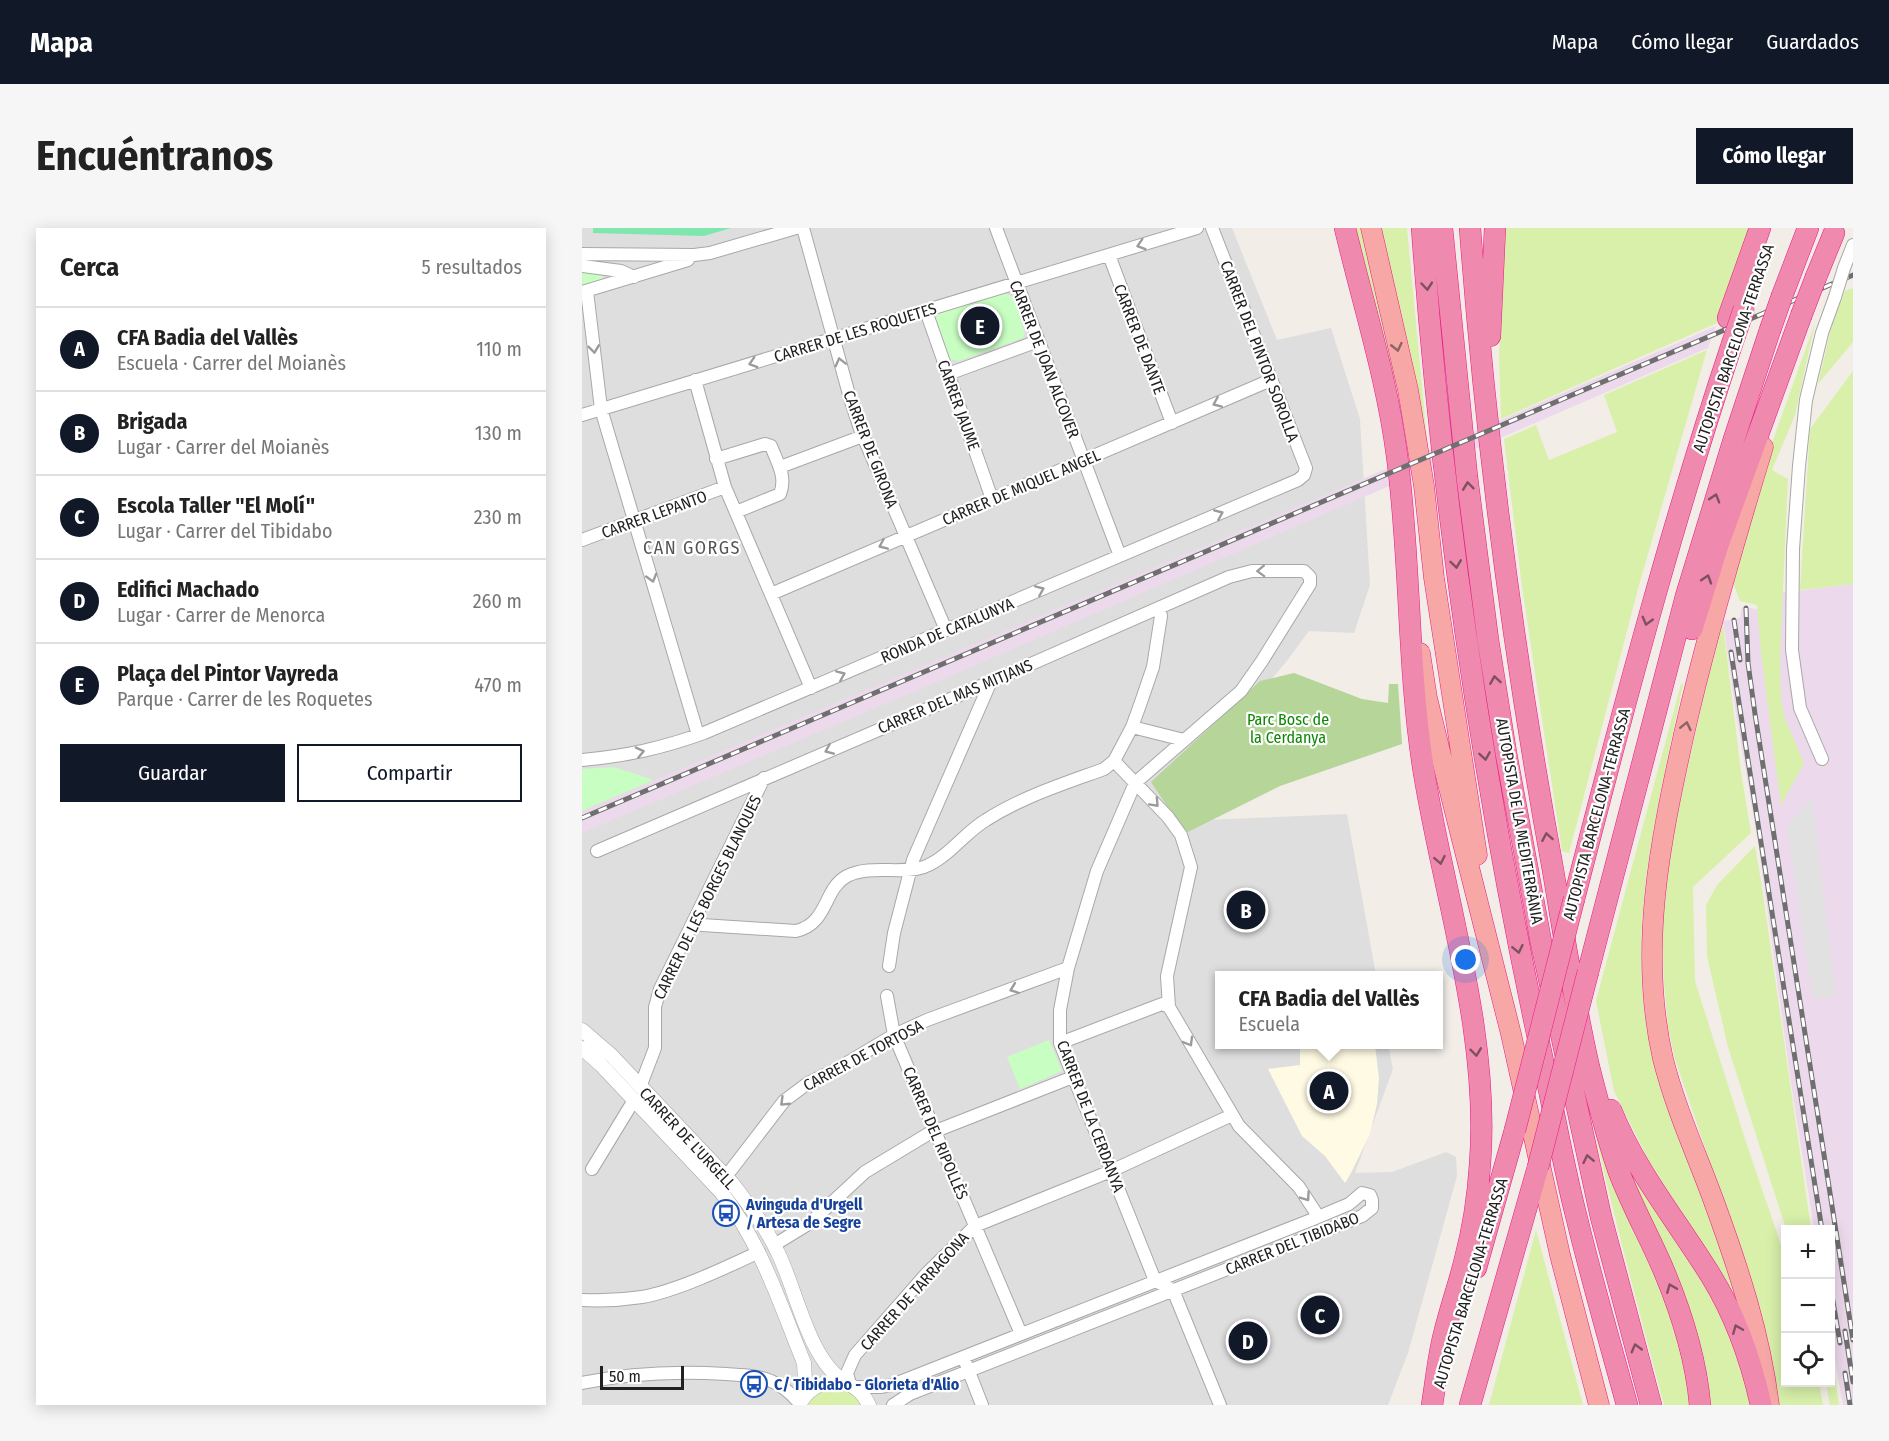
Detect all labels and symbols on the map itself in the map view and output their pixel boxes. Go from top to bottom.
one-way arrow [1136,238,1147,250]
street label: AUTOPISTA BARCELONA-TERRASSA [1689,241,1778,455]
street label: CARRER DEL PINTOR SOROLLA [1216,258,1303,445]
street label: CARRER DE JOAN ALCOVER [1006,278,1084,441]
street label: CARRER DE DANTE [1110,281,1169,397]
one-way arrow [1420,282,1433,291]
street label: CARRER DE LES ROQUETES [772,299,939,366]
pin: E [960,304,1000,348]
one-way arrow [1390,341,1403,351]
one-way arrow [587,344,600,354]
one-way arrow [748,356,759,368]
one-way arrow [835,357,848,367]
street label: CARRER JAUME [933,357,984,453]
street label: CARRER DE GIRONA [839,388,902,511]
one-way arrow [1213,396,1224,408]
street label: CARRER DE MIQUEL ANGEL [939,446,1103,529]
one-way arrow [1463,482,1475,491]
street label: CARRER LEPANTO [599,487,710,542]
one-way arrow [1708,493,1721,504]
one-way arrow [1213,509,1224,521]
district label: CAN GORGS [643,537,741,559]
one-way arrow [879,538,890,550]
one-way arrow [1450,559,1462,568]
one-way arrow [1256,565,1265,578]
one-way arrow [644,573,657,583]
one-way arrow [1700,574,1712,585]
one-way arrow [1034,585,1045,597]
street label: RONDA DE CATALUNYA [878,594,1017,667]
one-way arrow [1642,616,1655,626]
street label: CARRER DEL MAS MITJANS [875,655,1035,738]
one-way arrow [835,670,846,682]
one-way arrow [1489,675,1501,684]
street label: AUTOPISTA BARCELONA-TERRASSA [1559,705,1634,922]
park label: Parc Bosc de la Cerdanya [1247,710,1329,747]
street label: AUTOPISTA DE LA MEDITERRÀNIA [1492,717,1547,926]
one-way arrow [1679,721,1692,731]
one-way arrow [825,743,836,755]
one-way arrow [635,746,645,759]
one-way arrow [1479,752,1491,761]
street label: CARRER DE LES BORGES BLANQUES [650,792,765,1002]
one-way arrow [1148,796,1159,806]
one-way arrow [1541,832,1553,841]
one-way arrow [1433,855,1446,865]
pin: B [1226,888,1266,932]
one-way arrow [1511,943,1524,953]
your location [1451,945,1480,974]
one-way arrow [1009,981,1019,994]
street label: CARRER DE TORTOSA [800,1016,927,1095]
one-way arrow [1182,1036,1194,1046]
street label: CARRER DE LA CERDANYA [1053,1038,1128,1195]
one-way arrow [1469,1047,1482,1056]
street label: CARRER DEL RIPOLLÈS [899,1064,972,1203]
pin: A [1310,1068,1348,1114]
street label: CARRER DE L'URGELL [636,1084,740,1193]
one-way arrow [780,1096,791,1106]
one-way arrow [1583,1155,1596,1165]
street label: AUTOPISTA BARCELONA-TERRASSA [1429,1175,1512,1391]
one-way arrow [1299,1190,1310,1201]
place label: Avinguda d'Urgell / Artesa de Segre [745,1195,863,1232]
bus stop icon: Avinguda d'Urgell / Artesa de Segre [711,1198,741,1228]
street label: CARRER DEL TIBIDABO [1223,1208,1362,1279]
street label: CARRER DE TARRAGONA [856,1228,973,1354]
one-way arrow [1666,1283,1678,1294]
pin: C [1300,1292,1340,1338]
pin: D [1228,1318,1268,1364]
one-way arrow [1732,1324,1744,1335]
one-way arrow [1630,1344,1643,1354]
scale bar [600,1363,684,1390]
bus stop icon: C/ Tibidabo - Glorieta d'Alio [739,1369,769,1399]
place label: C/ Tibidabo - Glorieta d'Alio [774,1375,960,1394]

